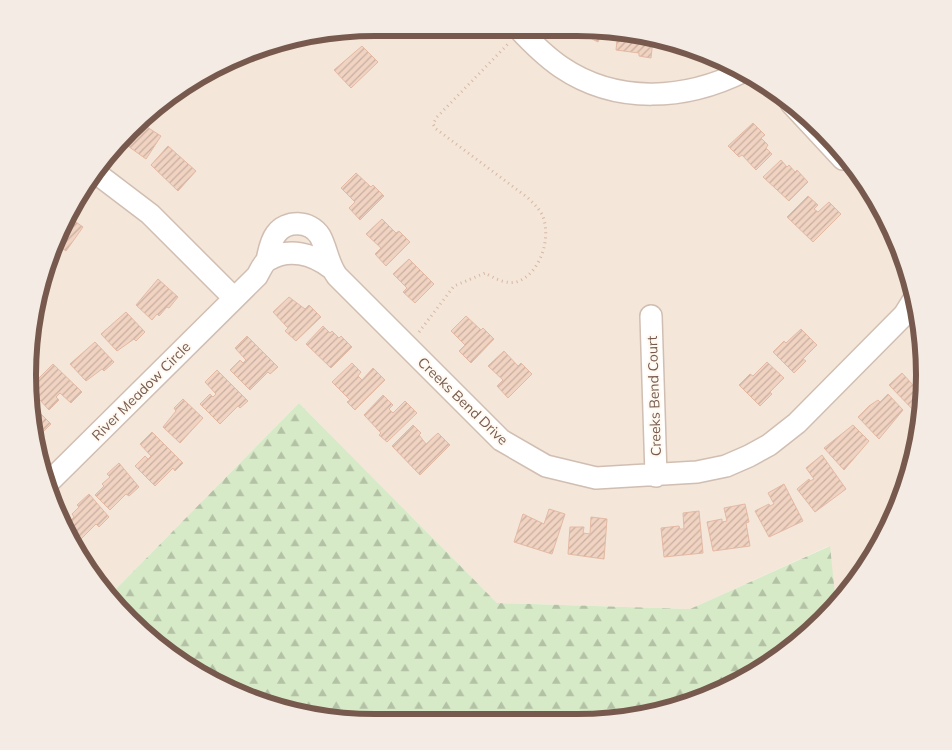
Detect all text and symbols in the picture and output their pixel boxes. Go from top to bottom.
street label: Creeks Bend Court [643,335,665,456]
street label: River Meadow Circle [88,338,194,444]
street label: Creeks Bend Drive [414,353,512,449]

